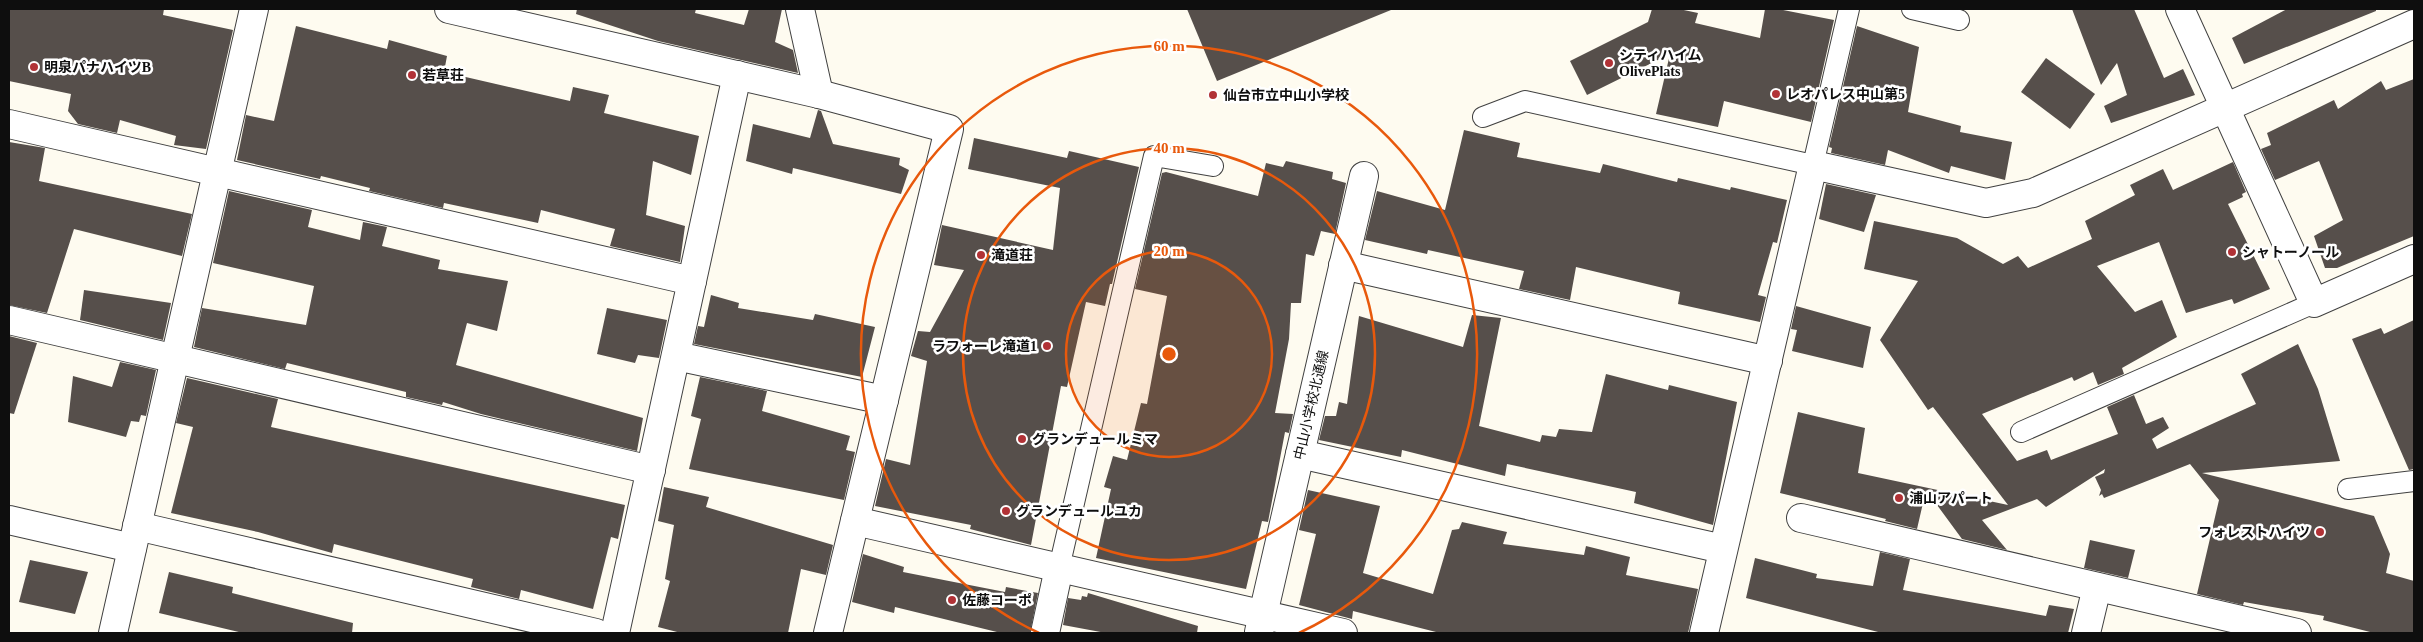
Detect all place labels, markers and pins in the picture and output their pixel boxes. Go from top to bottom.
place label: シティハイム OlivePlats [1619,48,1702,79]
marker: シティハイム OlivePlats [1603,57,1615,69]
place label: 明泉パナハイツB [44,59,151,75]
marker: 明泉パナハイツB [28,61,40,73]
place label: 若草荘 [422,68,464,83]
marker: 若草荘 [406,69,418,81]
place label: レオパレス中山第5 [1786,86,1905,102]
place label: 仙台市立中山小学校 [1223,88,1349,103]
marker: レオパレス中山第5 [1770,88,1782,100]
marker: 仙台市立中山小学校 [1207,89,1219,101]
place label: シャトーノール [2242,245,2339,260]
marker: シャトーノール [2226,246,2238,258]
place label: 滝道荘 [991,248,1033,263]
marker: 滝道荘 [975,249,987,261]
place label: ラフォーレ滝道1 [932,339,1037,354]
marker: ラフォーレ滝道1 [1041,340,1053,352]
centre of rings [1160,345,1178,363]
place label: グランデュールミマ [1032,431,1158,447]
marker: グランデュールミマ [1016,433,1028,445]
place label: 浦山アパート [1909,490,1993,506]
marker: 浦山アパート [1893,492,1905,504]
place label: グランデュールユカ [1016,503,1142,519]
marker: グランデュールユカ [1000,505,1012,517]
place label: フォレストハイツ [2198,525,2310,540]
marker: フォレストハイツ [2314,526,2326,538]
place label: 佐藤コーポ [962,593,1032,608]
marker: 佐藤コーポ [946,594,958,606]

